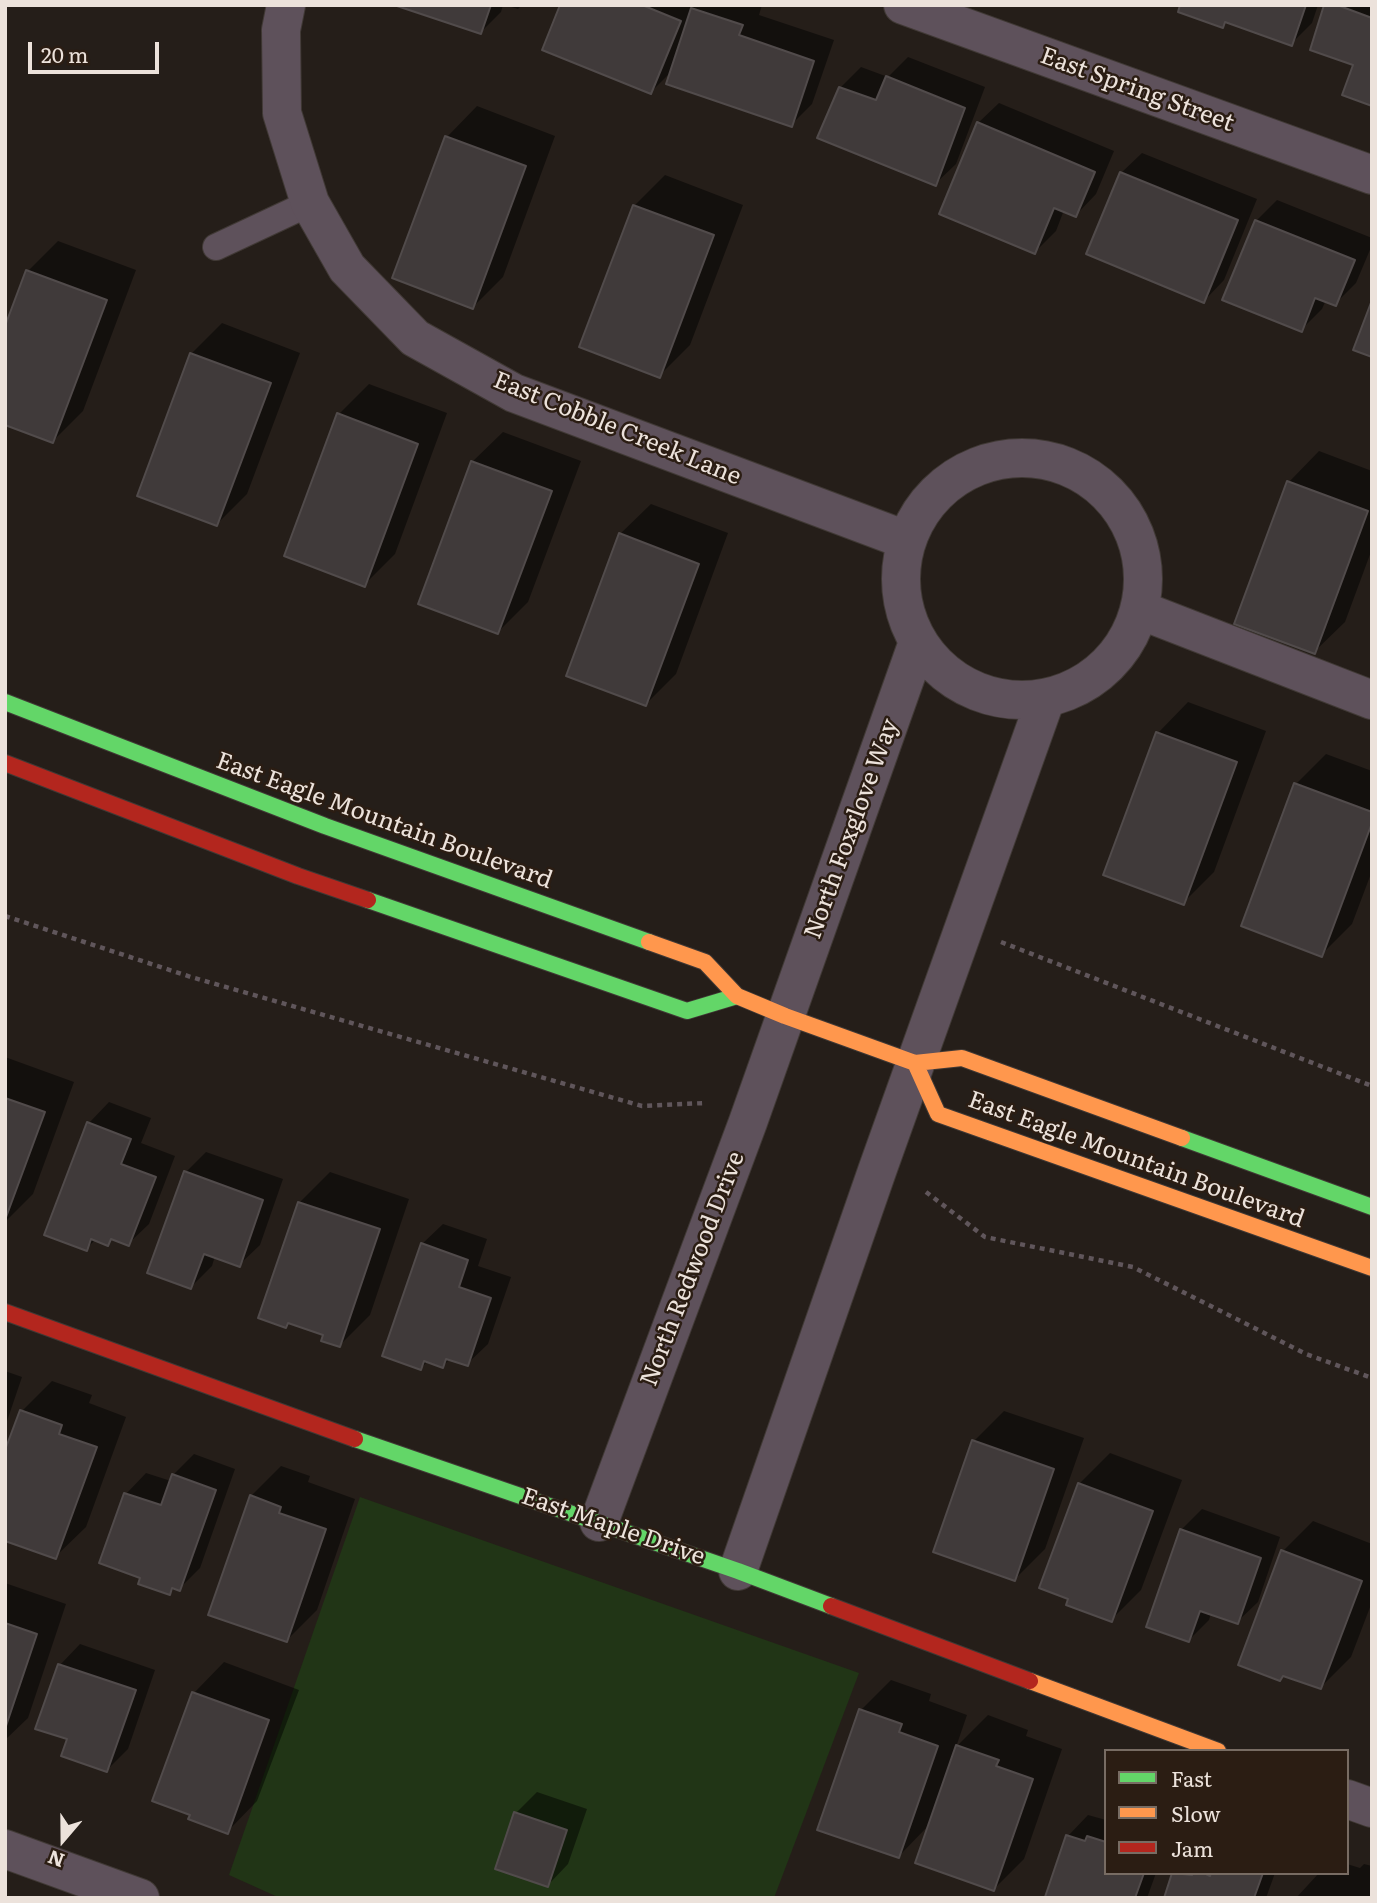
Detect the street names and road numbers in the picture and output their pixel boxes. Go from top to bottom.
street label: East Spring Street [1036,42,1238,138]
street label: East Cobble Creek Lane [489,366,745,492]
street label: North Foxglove Way [799,715,905,943]
street label: East Eagle Mountain Boulevard [212,747,556,895]
street label: East Eagle Mountain Boulevard [964,1086,1308,1234]
street label: North Redwood Drive [635,1148,751,1390]
street label: East Maple Drive [518,1482,708,1572]

